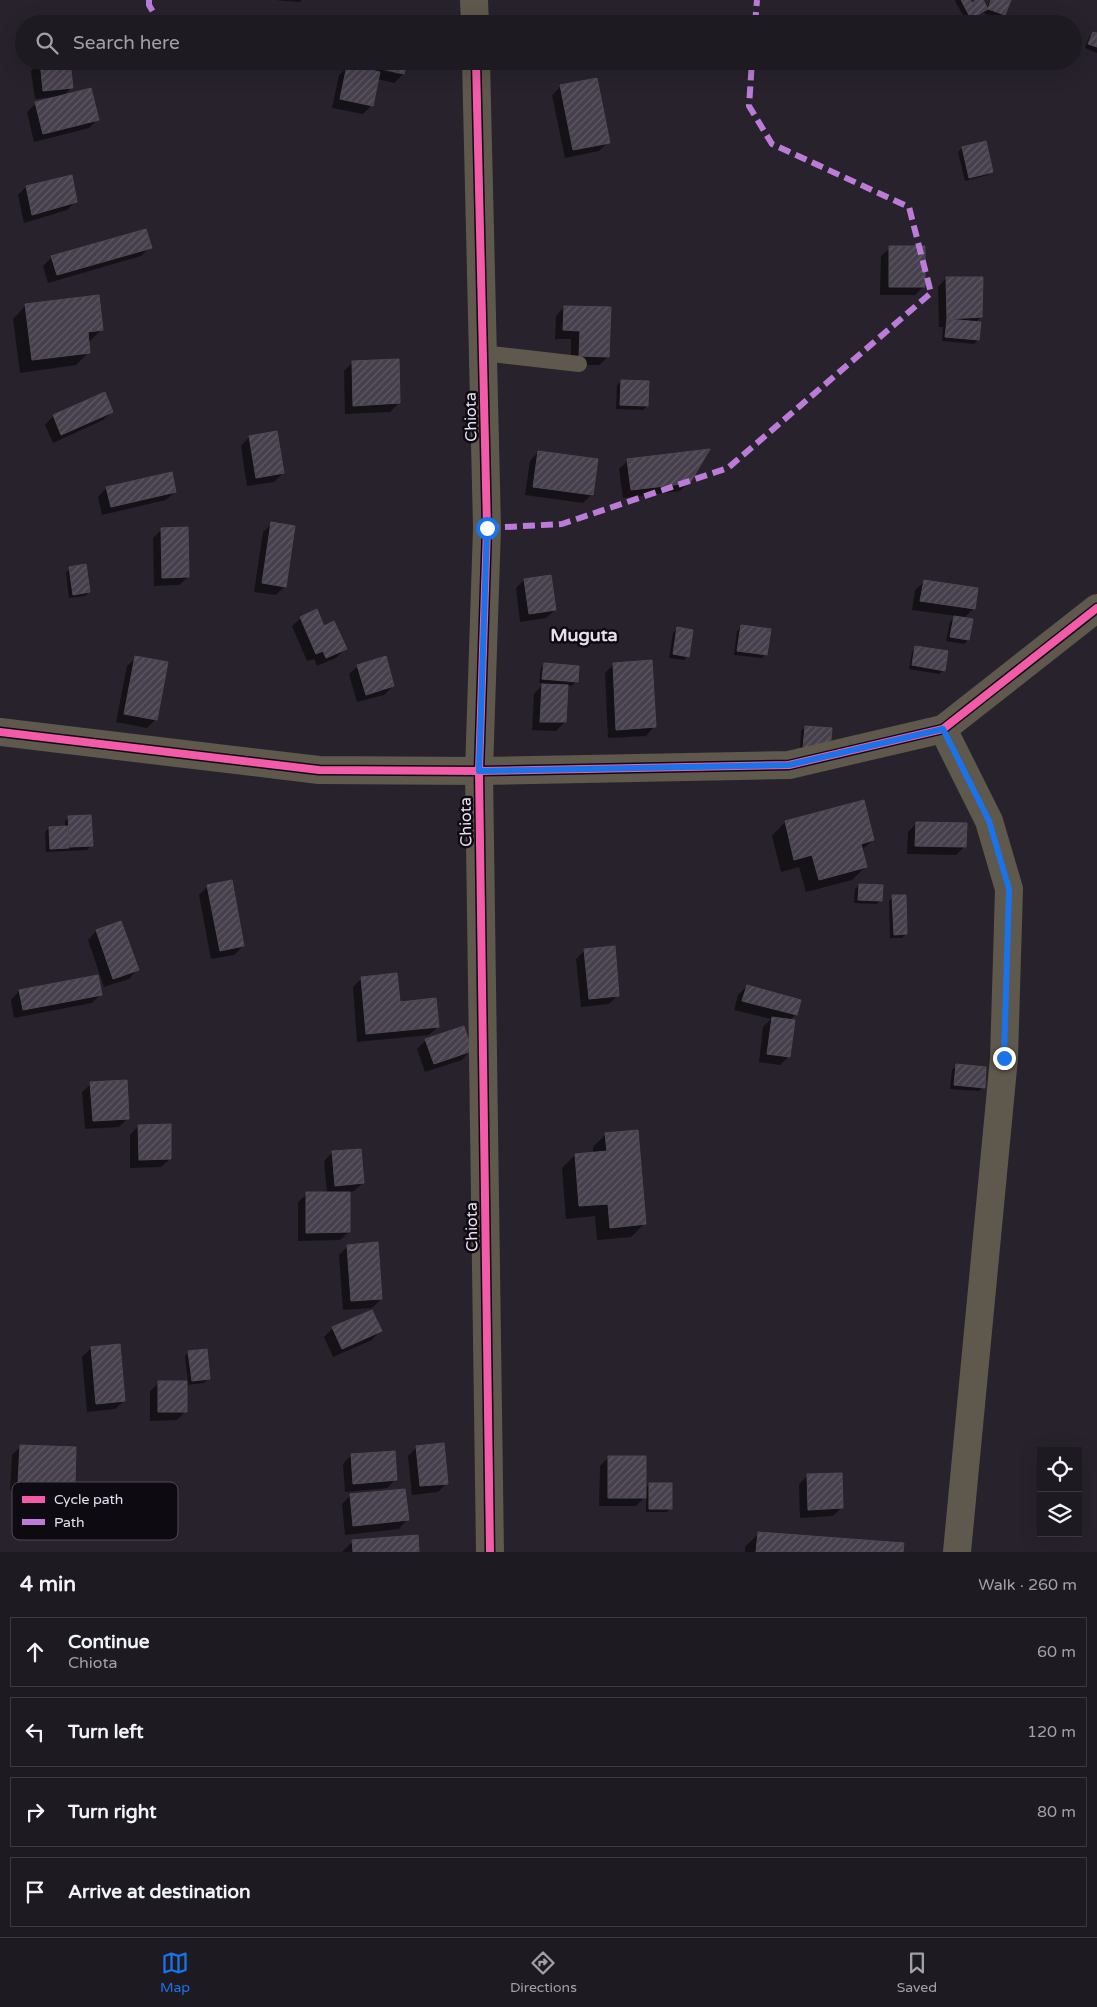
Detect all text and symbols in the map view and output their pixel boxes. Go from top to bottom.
search box [15,15,1082,70]
icon: search [33,29,61,57]
text: Search here [73,32,180,54]
street label: Chiota [461,392,481,442]
route start [476,517,499,540]
district label: Muguta [550,624,618,646]
street label: Chiota [456,797,476,847]
route end [993,1047,1016,1070]
street label: Chiota [462,1202,482,1252]
map controls [1037,1447,1082,1537]
button: locate [1037,1447,1082,1492]
legend [12,1482,178,1540]
text: Cycle path [54,1491,123,1508]
button: layers [1037,1492,1082,1537]
text: Path [54,1514,85,1531]
text: 4 min [20,1572,76,1597]
text: Walk · 260 m [978,1575,1077,1595]
text: Continue [68,1631,150,1653]
icon: ahead [21,1638,49,1666]
text: 60 m [1037,1642,1076,1662]
text: Chiota [68,1653,118,1673]
icon: left [21,1718,49,1746]
text: Turn left [68,1721,144,1743]
text: 120 m [1027,1722,1076,1742]
icon: right [21,1798,49,1826]
text: Turn right [68,1801,156,1823]
text: 80 m [1037,1802,1076,1822]
icon: arrive [21,1878,49,1906]
text: Arrive at destination [68,1881,251,1903]
tab: Map [160,1949,190,1996]
tab: Directions [510,1949,577,1996]
tab: Saved [897,1949,937,1996]

